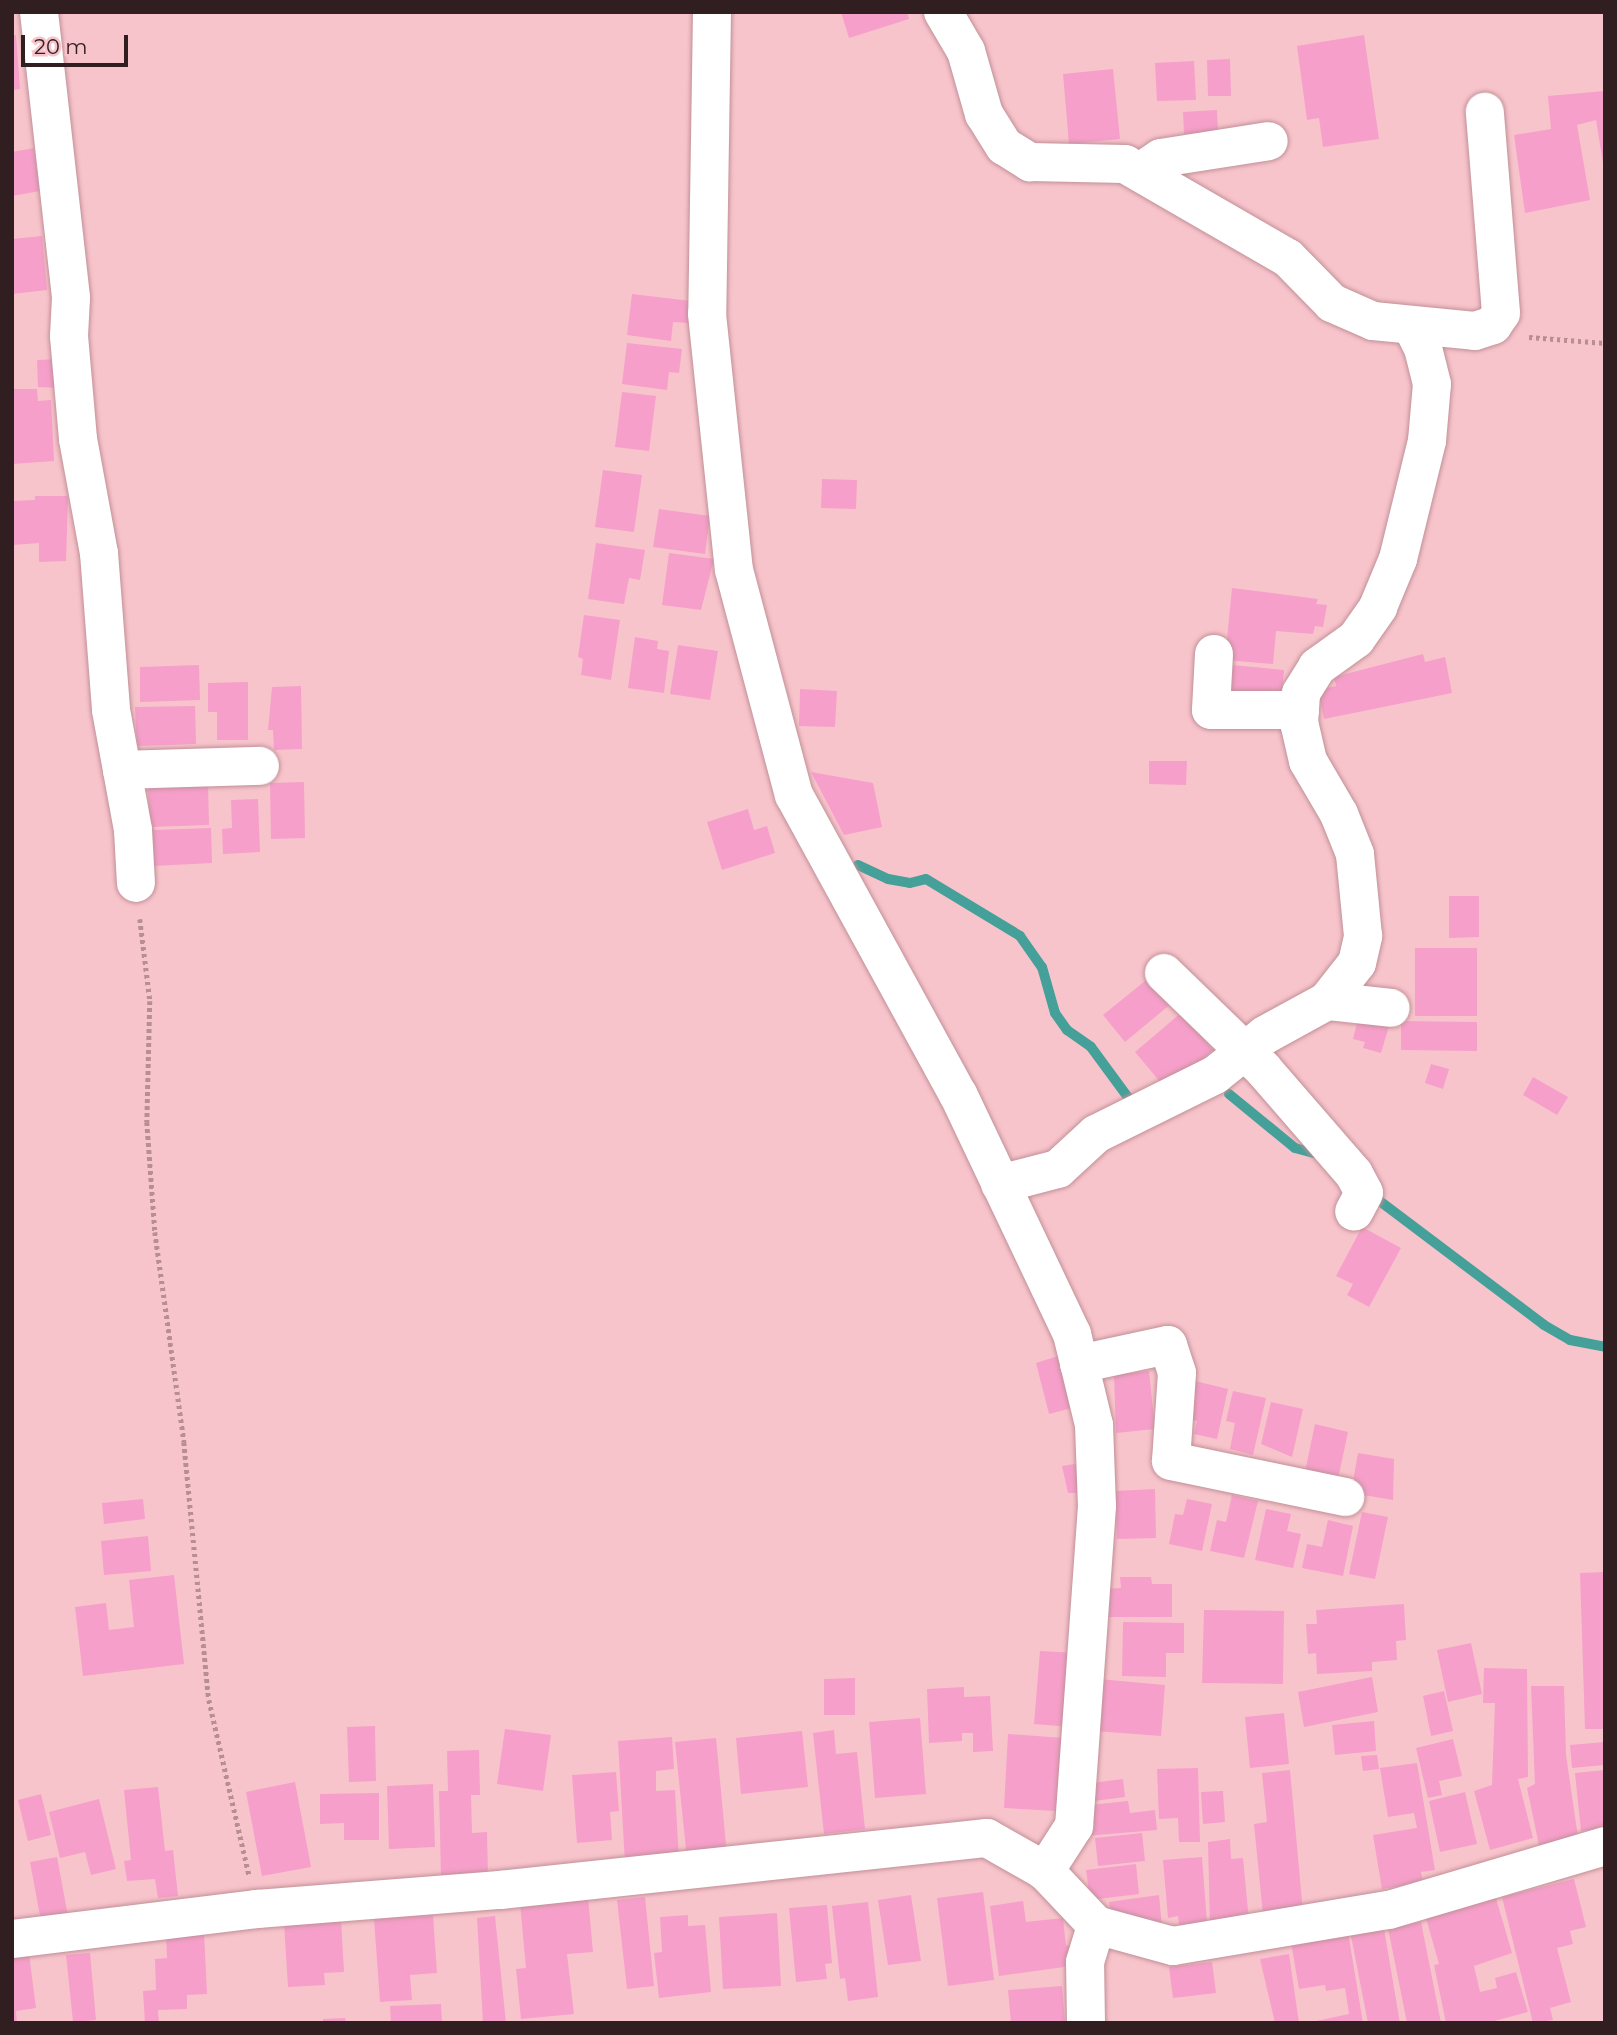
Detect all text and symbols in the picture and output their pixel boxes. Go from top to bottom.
scale bar [24,21,131,65]
text: 20 m [34,34,88,59]

